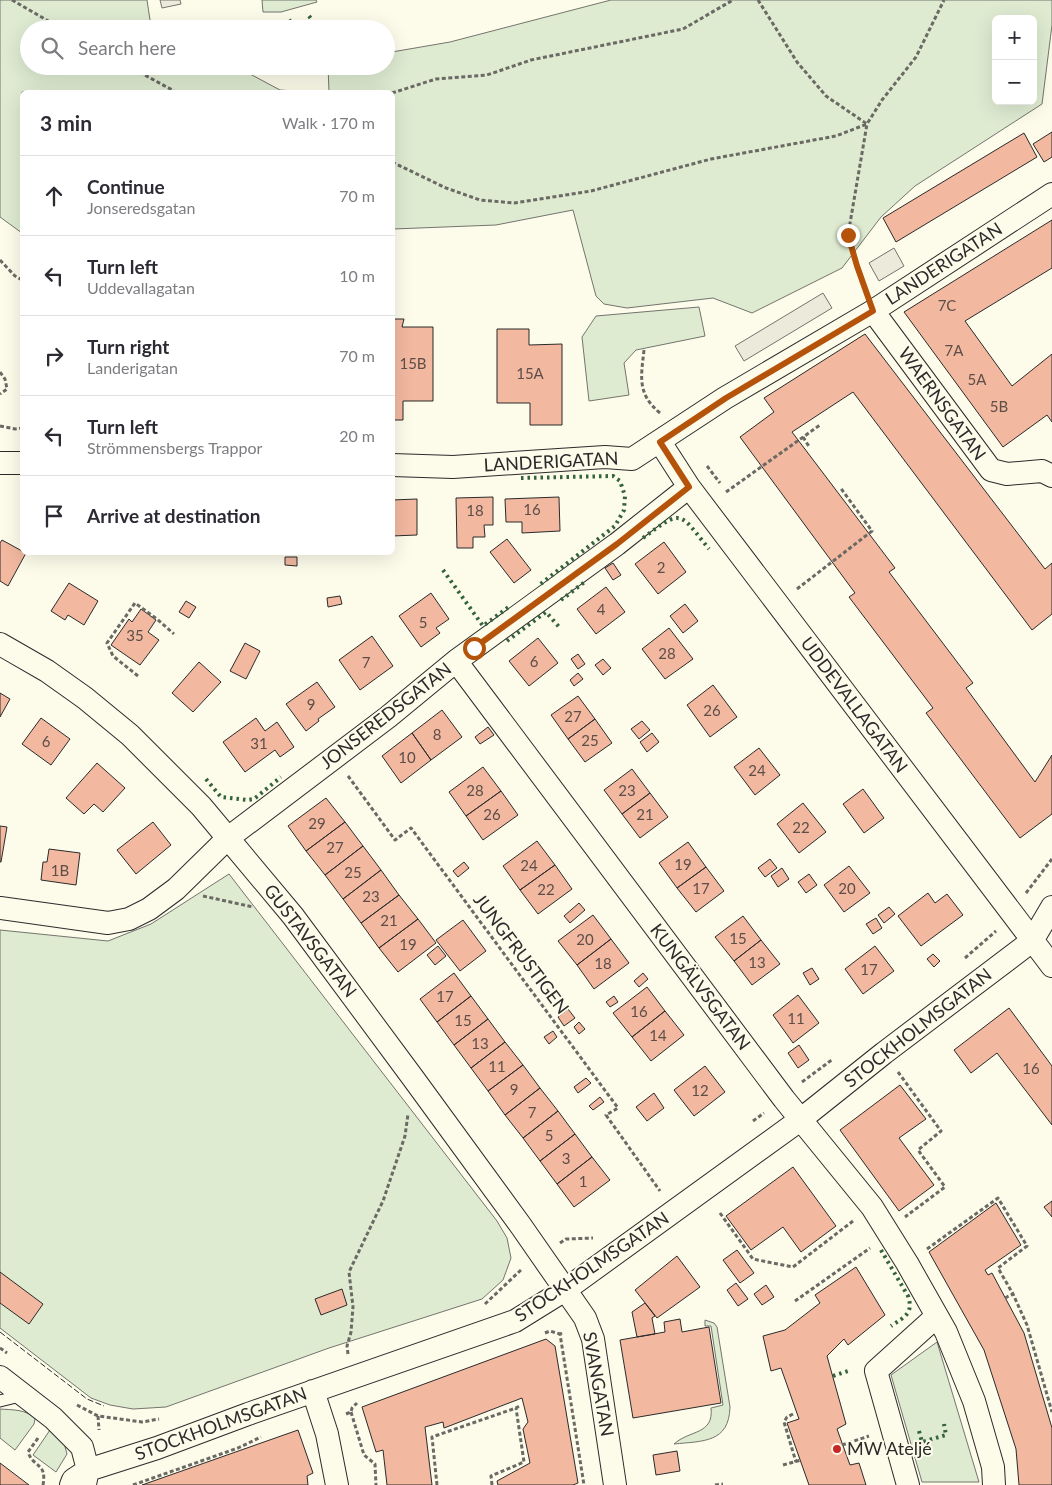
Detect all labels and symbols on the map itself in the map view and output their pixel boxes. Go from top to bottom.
street label: LANDERIGATAN [881,217,1006,309]
route end [837,224,860,247]
house number: 7C [938,296,956,314]
house number: 7A [945,341,964,359]
street label: WAERNSGATAN [894,343,991,464]
house number: 15B [399,354,427,372]
house number: 15A [516,364,545,382]
house number: 5A [968,370,987,388]
house number: 5B [990,397,1008,415]
street label: LANDERIGATAN [483,446,619,476]
house number: 16 [523,500,541,518]
house number: 18 [466,501,484,519]
house number: 2 [657,558,665,576]
house number: 4 [597,600,606,618]
house number: 5 [419,613,427,631]
house number: 35 [126,626,144,644]
street label: UDDEVALLAGATAN [797,632,913,777]
route start [463,637,486,660]
house number: 28 [658,644,676,662]
house number: 6 [530,652,539,670]
house number: 7 [362,653,371,671]
street label: JONSEREDSGATAN [315,657,455,773]
house number: 9 [307,695,315,713]
house number: 26 [703,701,721,719]
house number: 27 [564,707,582,725]
house number: 8 [433,725,441,743]
house number: 25 [581,731,599,749]
house number: 6 [42,732,51,750]
house number: 31 [250,734,268,752]
house number: 10 [398,748,416,766]
house number: 24 [748,761,766,779]
house number: 28 [466,781,484,799]
house number: 23 [618,781,636,799]
house number: 26 [483,805,501,823]
house number: 21 [636,805,654,823]
house number: 29 [308,814,326,832]
house number: 22 [792,818,810,836]
house number: 27 [326,838,344,856]
house number: 19 [674,855,692,873]
house number: 24 [520,856,538,874]
house number: 1B [51,861,69,879]
house number: 25 [344,863,362,881]
street label: GUSTAVSGATAN [260,879,362,1001]
house number: 17 [692,879,710,897]
house number: 20 [838,879,856,897]
house number: 22 [537,880,555,898]
house number: 23 [362,887,380,905]
street label: JUNGFRUSTIGEN [469,889,574,1018]
house number: 21 [380,911,398,929]
street label: KUNGÄLVSGATAN [646,919,756,1054]
house number: 15 [729,929,747,947]
house number: 20 [576,930,594,948]
house number: 19 [399,935,417,953]
house number: 13 [748,953,766,971]
house number: 18 [594,954,612,972]
house number: 17 [860,960,878,978]
street label: STOCKHOLMSGATAN [839,963,996,1092]
house number: 17 [436,987,454,1005]
house number: 16 [630,1002,648,1020]
house number: 11 [787,1009,805,1027]
house number: 15 [454,1011,472,1029]
house number: 14 [649,1026,667,1044]
house number: 13 [471,1034,489,1052]
house number: 11 [488,1057,506,1075]
house number: 16 [1022,1059,1040,1077]
house number: 9 [510,1080,518,1098]
house number: 12 [691,1081,709,1099]
house number: 7 [528,1103,537,1121]
house number: 5 [545,1126,553,1144]
house number: 3 [562,1149,570,1167]
house number: 1 [579,1172,587,1190]
street label: STOCKHOLMSGATAN [510,1206,673,1326]
street label: SVANGATAN [579,1330,619,1438]
street label: STOCKHOLMSGATAN [132,1382,310,1464]
place label: MW Ateljé [847,1437,932,1459]
marker: MW Ateljé [831,1443,843,1455]

